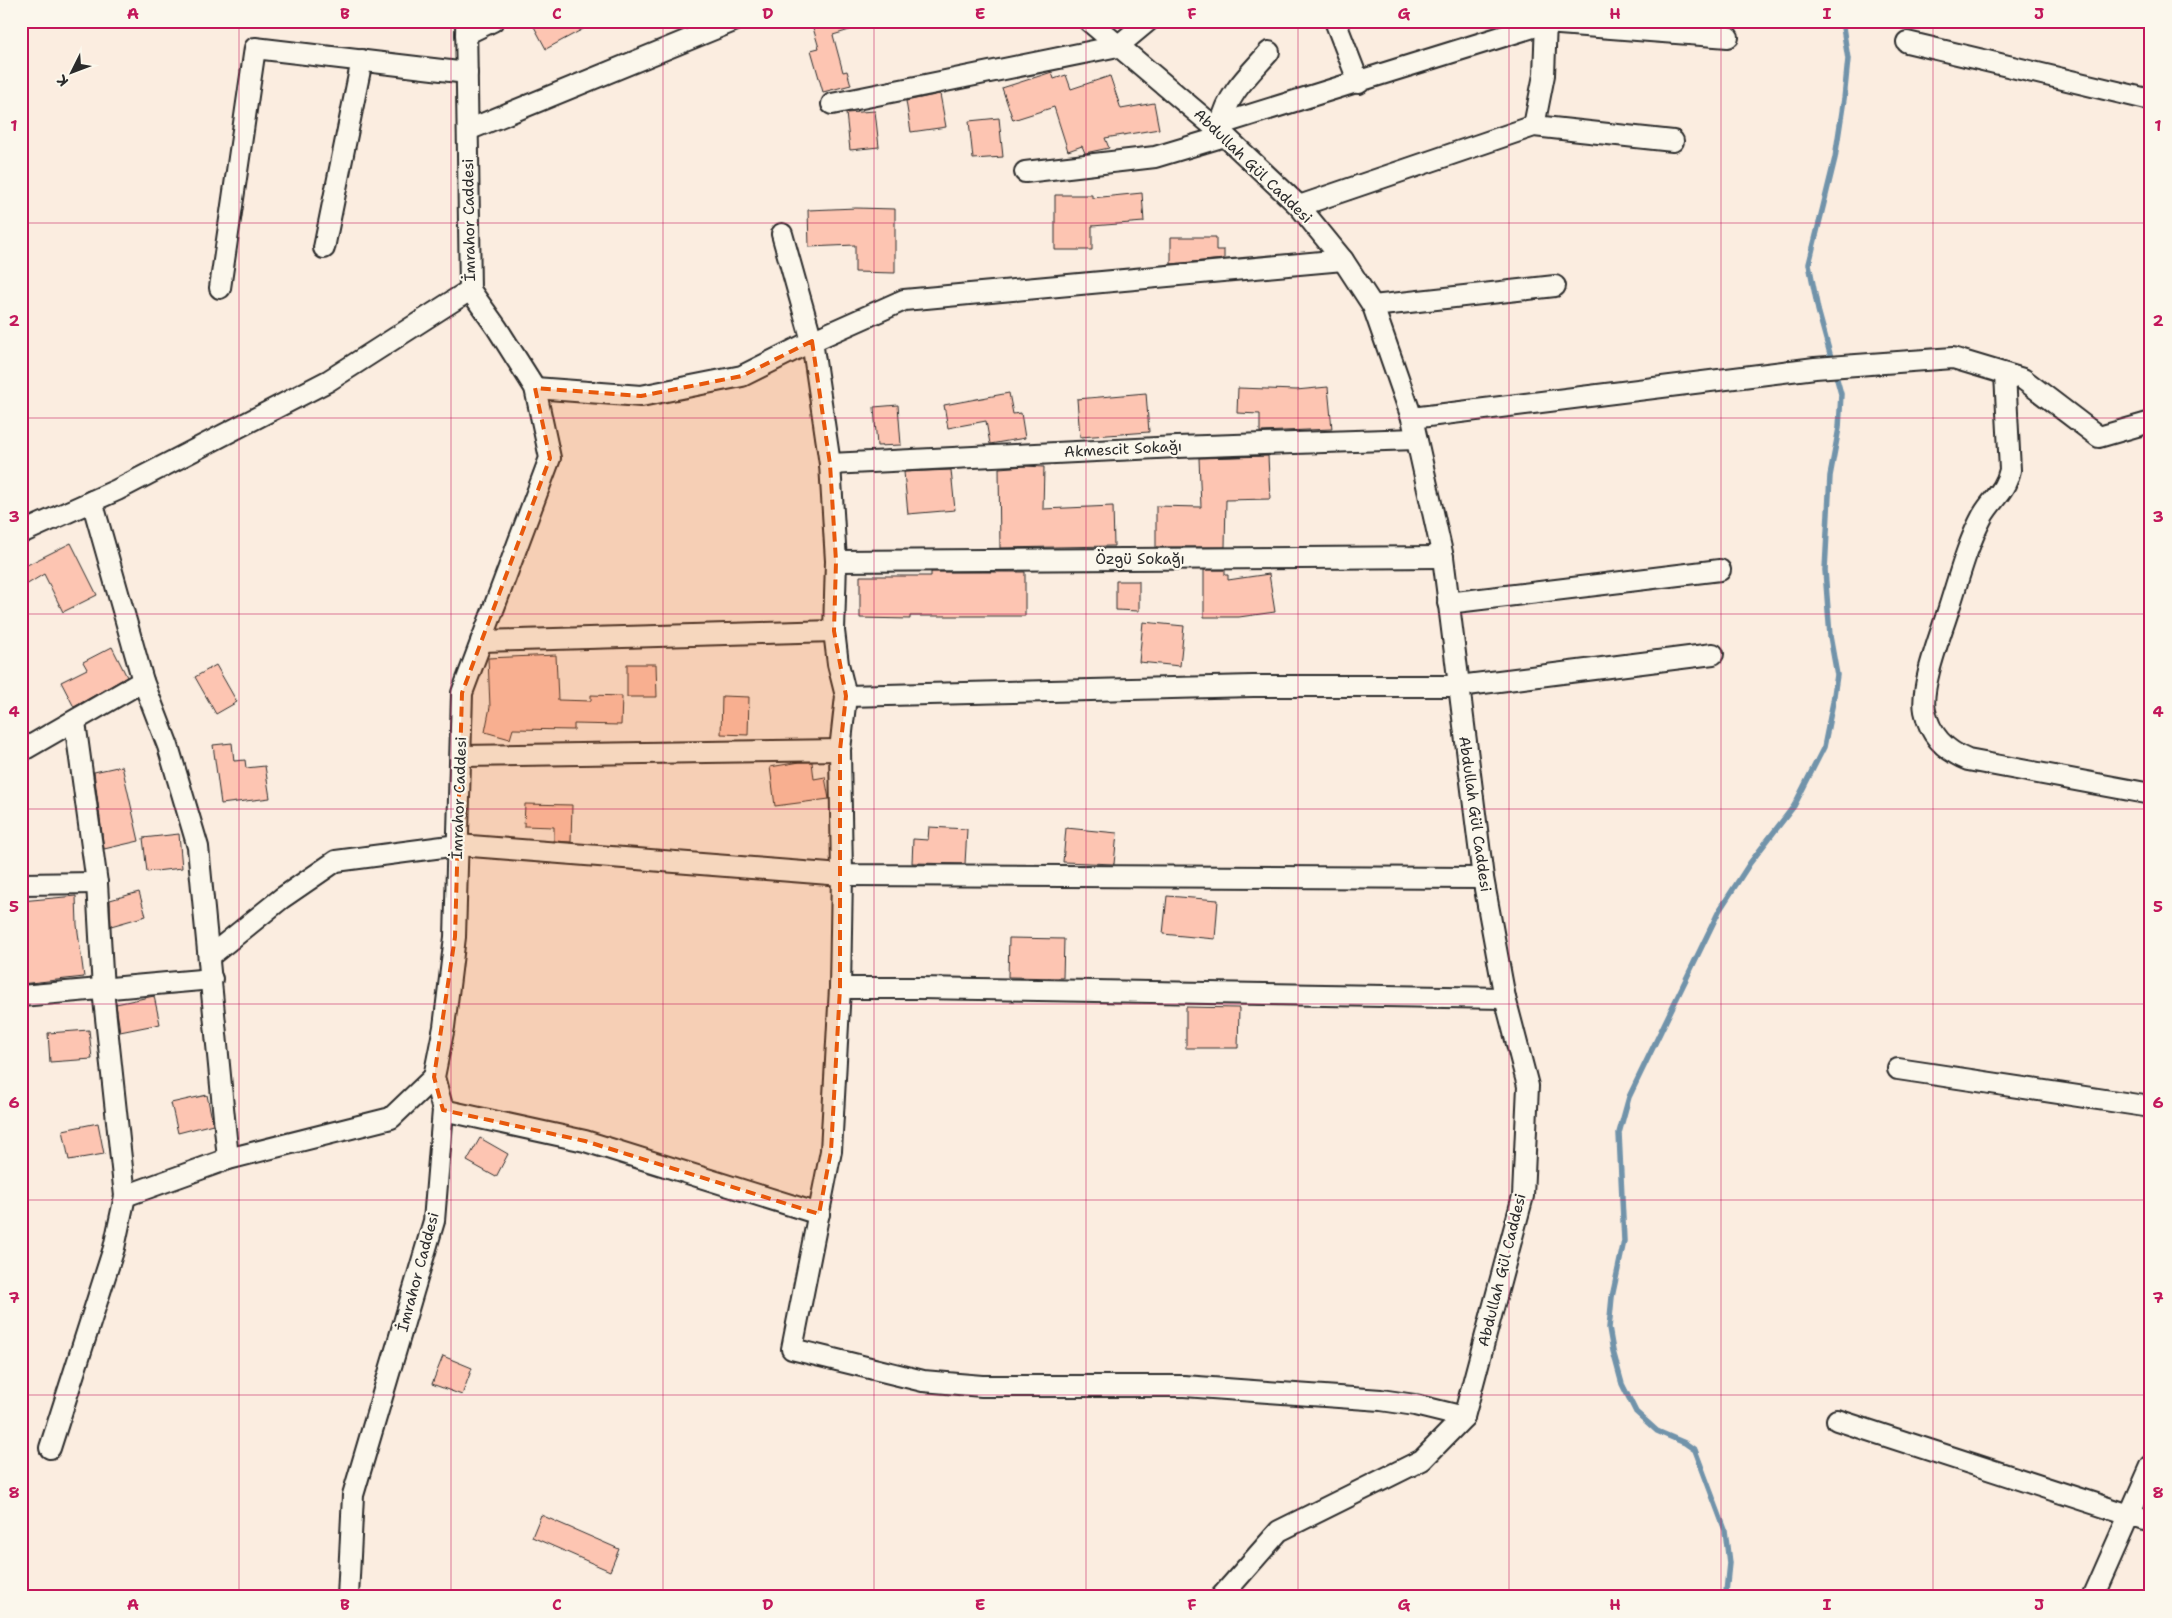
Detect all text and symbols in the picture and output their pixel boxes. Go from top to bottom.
text: A [127,3,139,24]
text: B [340,3,350,24]
text: C [552,3,562,24]
text: D [762,3,774,24]
text: E [975,3,985,24]
text: F [1187,3,1197,24]
text: G [1398,3,1411,24]
text: H [1609,3,1621,24]
text: I [1823,3,1832,24]
text: J [2034,3,2044,24]
north arrow [48,48,98,98]
text: K [52,71,72,90]
street label: Abdullah Gül Caddesi [1190,104,1316,228]
text: 1 [10,115,18,136]
text: 1 [2154,115,2162,136]
street label: İmrahor Caddesi [458,158,480,282]
text: 2 [8,310,20,331]
text: 2 [2152,310,2164,331]
street label: Akmescit Sokağı [1064,436,1182,462]
text: 3 [8,506,20,527]
text: 3 [2152,506,2164,527]
street label: Özgü Sokağı [1095,549,1185,569]
text: 4 [8,701,20,722]
text: 4 [2152,701,2164,722]
street label: Abdullah Gül Caddesi [1454,735,1496,893]
street label: İmrahor Caddesi [447,736,471,860]
text: 5 [9,896,19,917]
text: 5 [2153,896,2163,917]
text: 6 [8,1092,20,1113]
text: 6 [2152,1092,2164,1113]
street label: Abdullah Gül Caddesi [1473,1191,1531,1349]
street label: İmrahor Caddesi [392,1210,444,1334]
text: 7 [8,1287,20,1308]
text: 7 [2152,1287,2164,1308]
text: 8 [8,1482,20,1503]
text: 8 [2152,1482,2164,1503]
text: A [127,1594,139,1615]
text: B [340,1594,350,1615]
text: C [552,1594,562,1615]
text: D [762,1594,774,1615]
text: E [975,1594,985,1615]
text: F [1187,1594,1197,1615]
text: G [1398,1594,1411,1615]
text: H [1609,1594,1621,1615]
text: I [1823,1594,1832,1615]
text: J [2034,1594,2044,1615]

